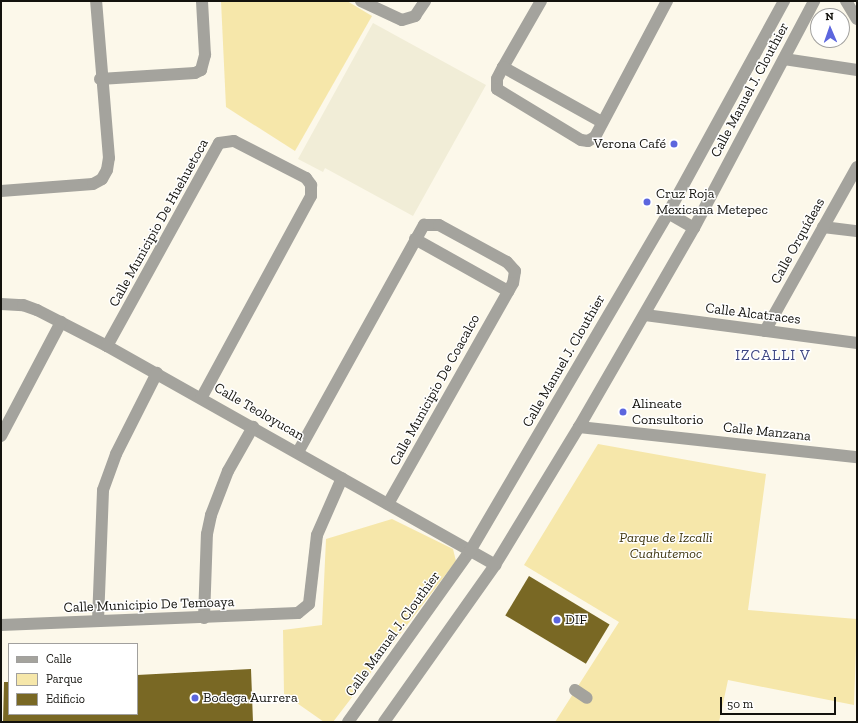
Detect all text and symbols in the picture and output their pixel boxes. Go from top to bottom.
north arrow [810,8,850,48]
text: N [825,10,834,23]
street label: Calle Manuel J. Clouthier [707,20,793,160]
street label: Calle Municipio De Huehuetoca [106,136,212,310]
place label: Verona Café [593,136,666,152]
marker: Verona Café [669,139,679,149]
place label: Cruz Roja Mexicana Metepec [656,186,768,218]
street label: Calle Orquídeas [768,195,828,287]
marker: Cruz Roja Mexicana Metepec [641,196,653,208]
street label: Calle Manuel J. Clouthier [519,292,609,430]
street label: Calle Alcatraces [704,300,802,328]
street label: Calle Municipio De Coacalco [386,311,484,469]
district label: IZCALLI V [735,347,811,365]
street label: Calle Teoloyucan [211,379,307,445]
place label: Alineate Consultorio [632,396,703,428]
marker: Alineate Consultorio [617,406,629,418]
street label: Calle Manzana [722,419,812,445]
park label: Parque de Izcalli Cuahutemoc [619,530,713,562]
street label: Calle Manuel J. Clouthier [342,568,444,700]
street label: Calle Municipio De Temoaya [63,594,235,616]
place label: DIF [565,612,587,628]
marker: DIF [552,615,562,625]
legend [8,643,138,715]
text: Calle [46,652,72,666]
text: Parque [46,672,82,686]
scale bar [722,689,838,715]
place label: Bodega Aurrera [203,690,298,706]
text: Edificio [46,692,85,706]
marker: Bodega Aurrera [190,693,200,703]
text: 50 m [727,697,753,711]

